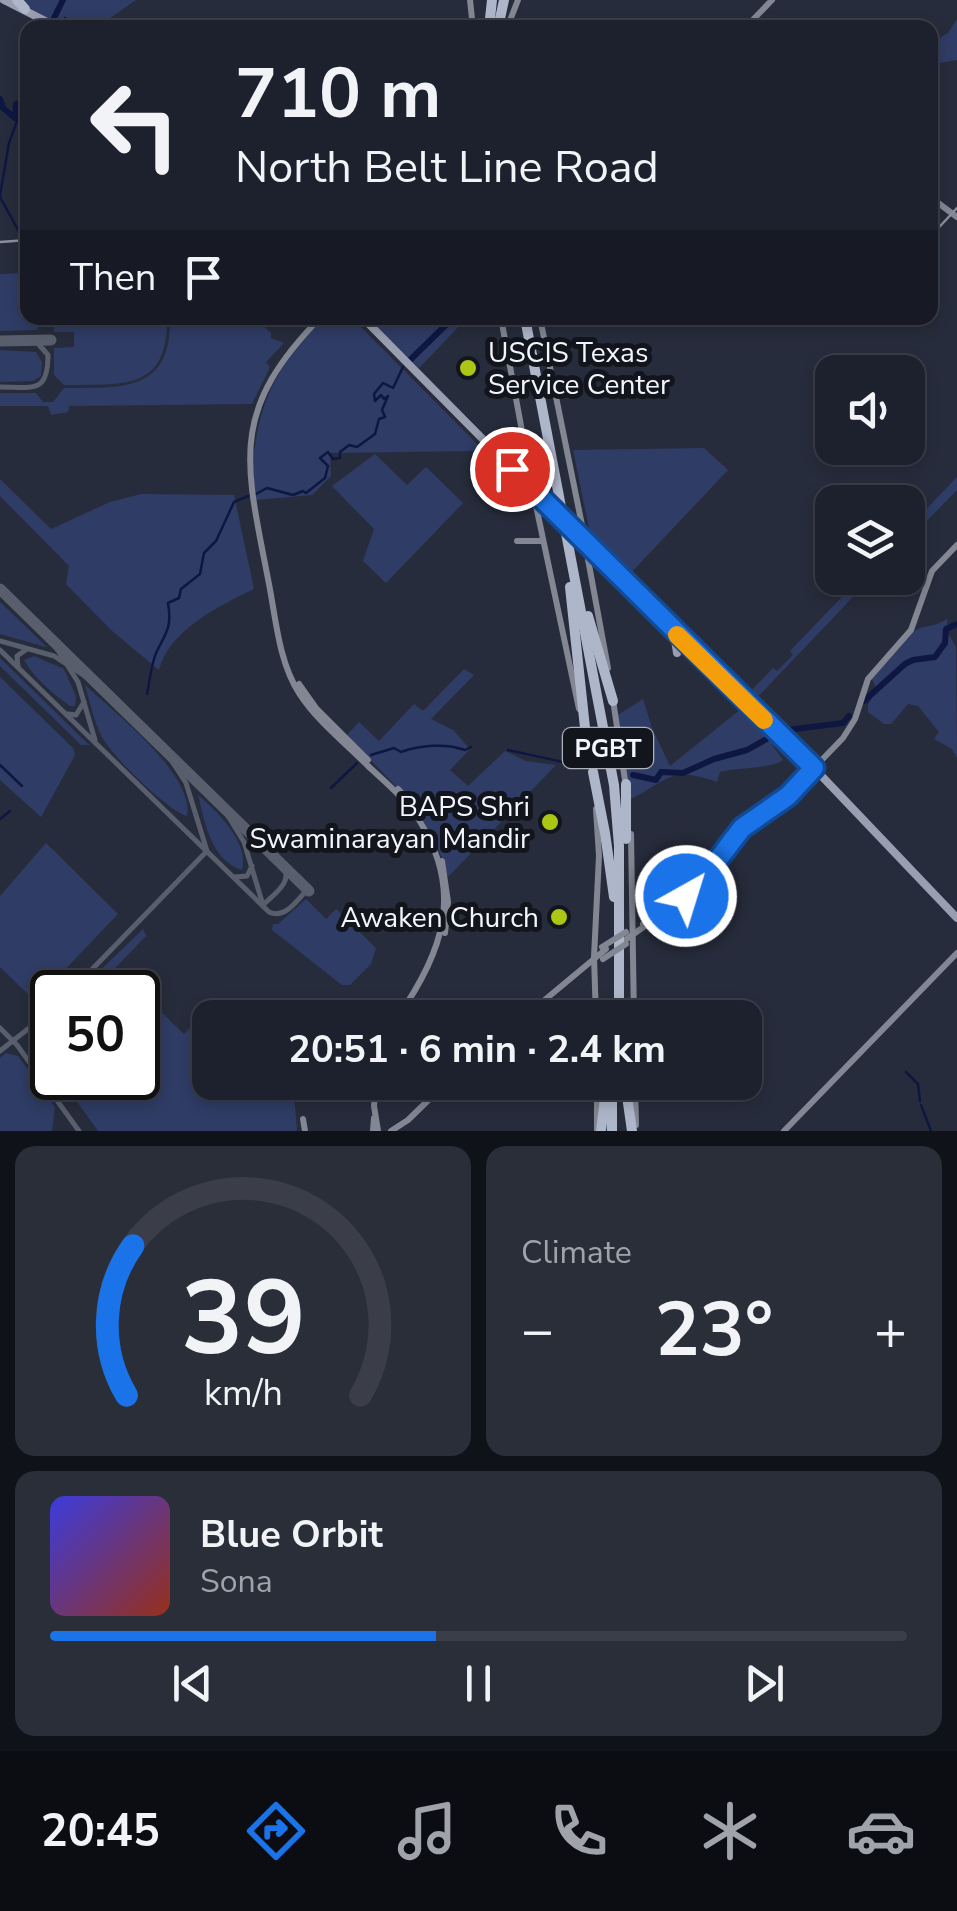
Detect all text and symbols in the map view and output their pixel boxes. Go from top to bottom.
text: 710 m [235,46,441,142]
icon: left [70,60,200,190]
text: North Belt Line Road [235,137,659,198]
icon: arrive [176,250,231,305]
text: Then [70,252,156,303]
place label: USCIS Texas Service Center [488,334,670,404]
map controls [815,355,925,595]
button: sound [815,355,925,465]
marker: USCIS Texas Service Center [457,357,479,379]
pin [470,427,555,512]
icon: arrive [485,442,540,497]
button: layers [815,485,925,595]
road number: PGBT [563,728,653,768]
place label: BAPS Shri Swaminarayan Mandir [249,788,530,858]
marker: BAPS Shri Swaminarayan Mandir [539,811,561,833]
position arrow [634,844,738,948]
place label: Awaken Church [340,899,539,937]
marker: Awaken Church [548,906,570,928]
speed limit sign: 50 [30,970,160,1100]
text: 20:51 · 6 min · 2.4 km [288,1024,666,1075]
text: Climate [521,1231,632,1274]
text: 39 [181,1248,305,1390]
text: 23° [655,1279,773,1381]
text: − [521,1293,554,1368]
text: + [874,1293,907,1368]
text: km/h [204,1369,282,1418]
text: Blue Orbit [200,1509,383,1560]
text: Sona [200,1560,273,1603]
icon: previous [165,1656,220,1711]
icon: pause [451,1656,506,1711]
icon: next [737,1656,792,1711]
icon: directions [241,1796,311,1866]
icon: music [392,1796,462,1866]
icon: phone [544,1796,614,1866]
icon: climate [695,1796,765,1866]
icon: car [846,1796,916,1866]
text: 20:45 [41,1801,160,1862]

